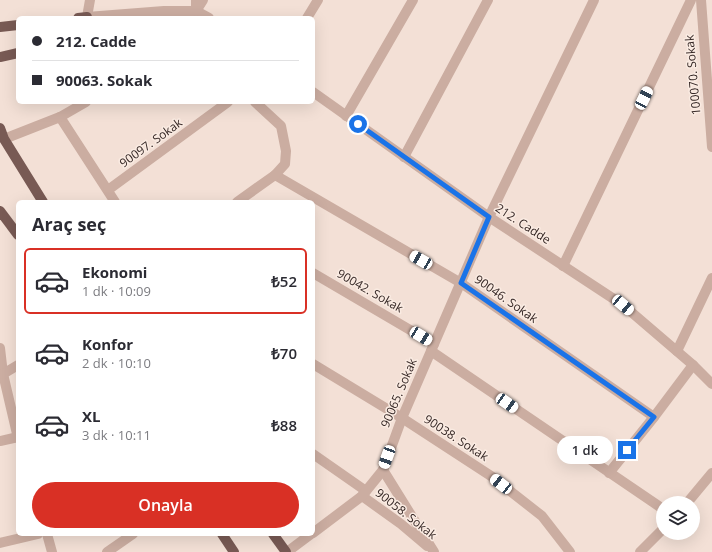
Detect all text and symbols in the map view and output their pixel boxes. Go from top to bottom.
text: 212. Cadde [56,31,136,51]
street label: 100070. Sokak [680,34,704,116]
text: 90063. Sokak [56,70,152,90]
car [633,85,655,111]
street label: 90097. Sokak [116,114,186,171]
route start [349,115,367,133]
street label: 212. Cadde [492,199,554,248]
text: Araç seç [32,212,106,236]
car [408,249,434,271]
text: Ekonomi [82,262,147,282]
icon: car [34,263,70,299]
street label: 90042. Sokak [334,265,407,317]
text: ₺52 [271,271,297,291]
street label: 90046. Sokak [471,271,542,327]
text: 1 dk · 10:09 [82,282,151,300]
car [610,293,636,317]
car [408,325,434,347]
text: Konfor [82,334,133,354]
icon: car [34,335,70,371]
text: ₺70 [271,343,297,363]
text: 2 dk · 10:10 [82,354,151,372]
street label: 90065. Sokak [376,355,421,430]
car [494,391,520,415]
text: XL [82,406,100,426]
icon: car [34,407,70,443]
street label: 90038. Sokak [421,410,492,465]
text: ₺88 [271,415,297,435]
text: 3 dk · 10:11 [82,426,151,444]
callout: 1 dk [557,436,613,464]
text: 1 dk [572,441,598,459]
route end [618,441,636,459]
car [377,444,397,470]
car [488,472,514,496]
button: Onayla [32,482,299,528]
street label: 90058. Sokak [372,484,441,543]
map controls [656,496,700,540]
button: layers [656,496,700,540]

